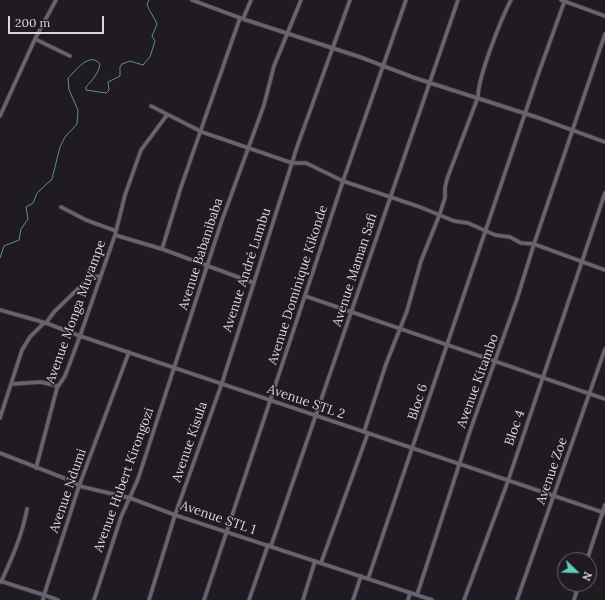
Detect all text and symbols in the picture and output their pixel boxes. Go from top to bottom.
scale bar [10,8,106,34]
text: 200 m [15,15,50,30]
street label: Avenue Babanibaba [176,196,226,312]
street label: Avenue Dominique Kikonde [265,203,331,367]
street label: Avenue André Lumbu [220,206,274,334]
street label: Avenue Maman Safi [329,211,381,329]
street label: Avenue Monga Muyampe [43,238,109,386]
street label: Avenue Kitambo [454,332,502,430]
street label: Avenue STL 2 [265,381,347,423]
street label: Bloc 6 [405,382,431,422]
street label: Avenue Kisula [169,400,211,484]
street label: Avenue Hubert Kirongozi [91,406,157,554]
street label: Bloc 4 [502,408,528,448]
street label: Avenue Zoe [533,435,571,507]
street label: Avenue Ndumi [46,447,90,535]
street label: Avenue STL 1 [178,498,258,538]
north arrow [557,552,597,592]
text: N [579,570,595,583]

